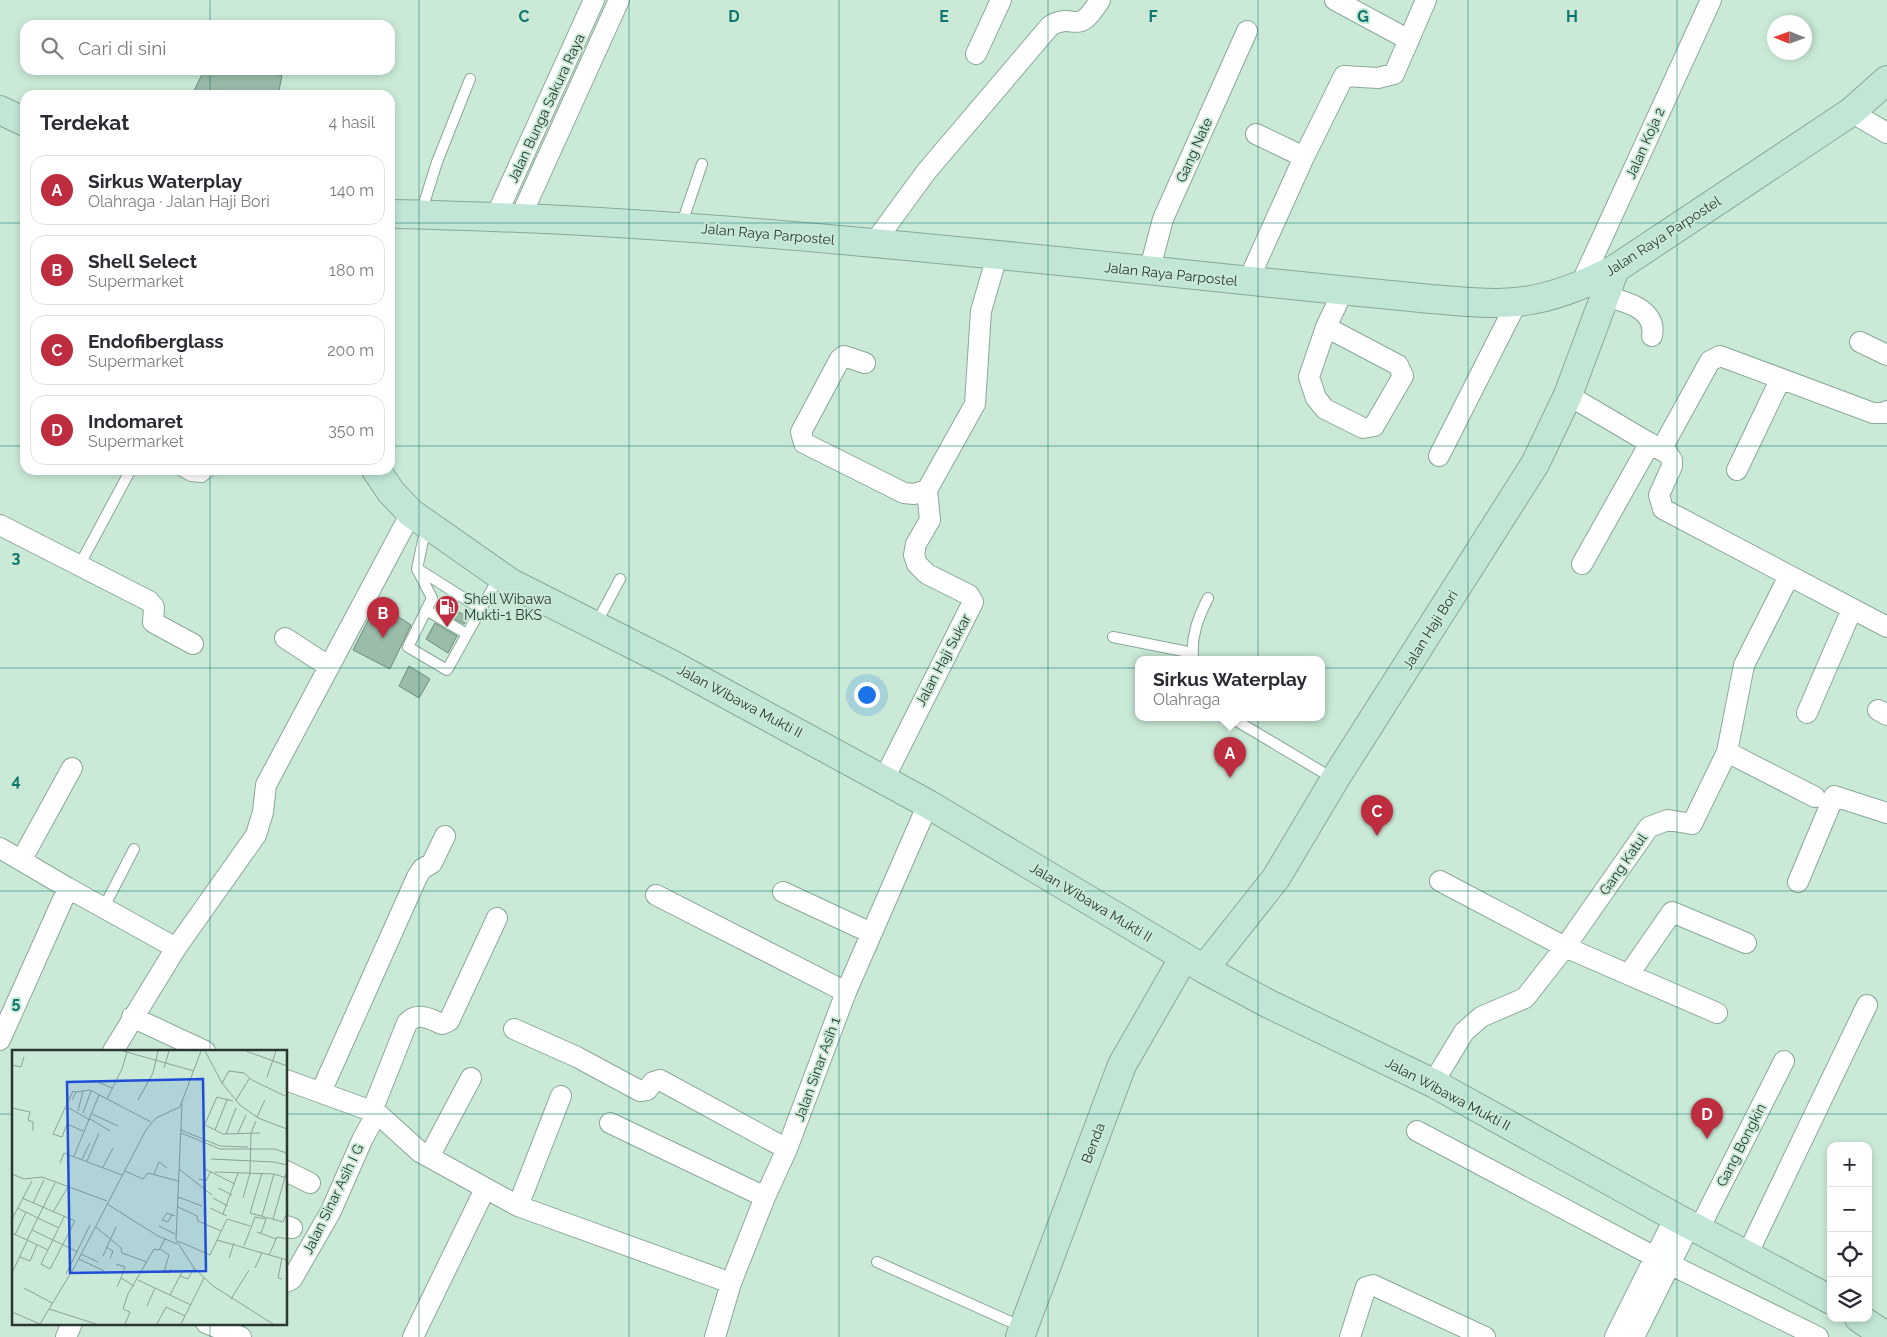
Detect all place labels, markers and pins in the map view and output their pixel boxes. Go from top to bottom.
place label: Shell Wibawa Mukti-1 BKS [464,591,552,623]
fuel station icon: Shell Wibawa Mukti-1 BKS [434,594,460,628]
pin: B [367,597,399,638]
pin: A [1214,737,1246,778]
pin: C [1361,795,1393,836]
pin: D [1691,1098,1723,1139]

